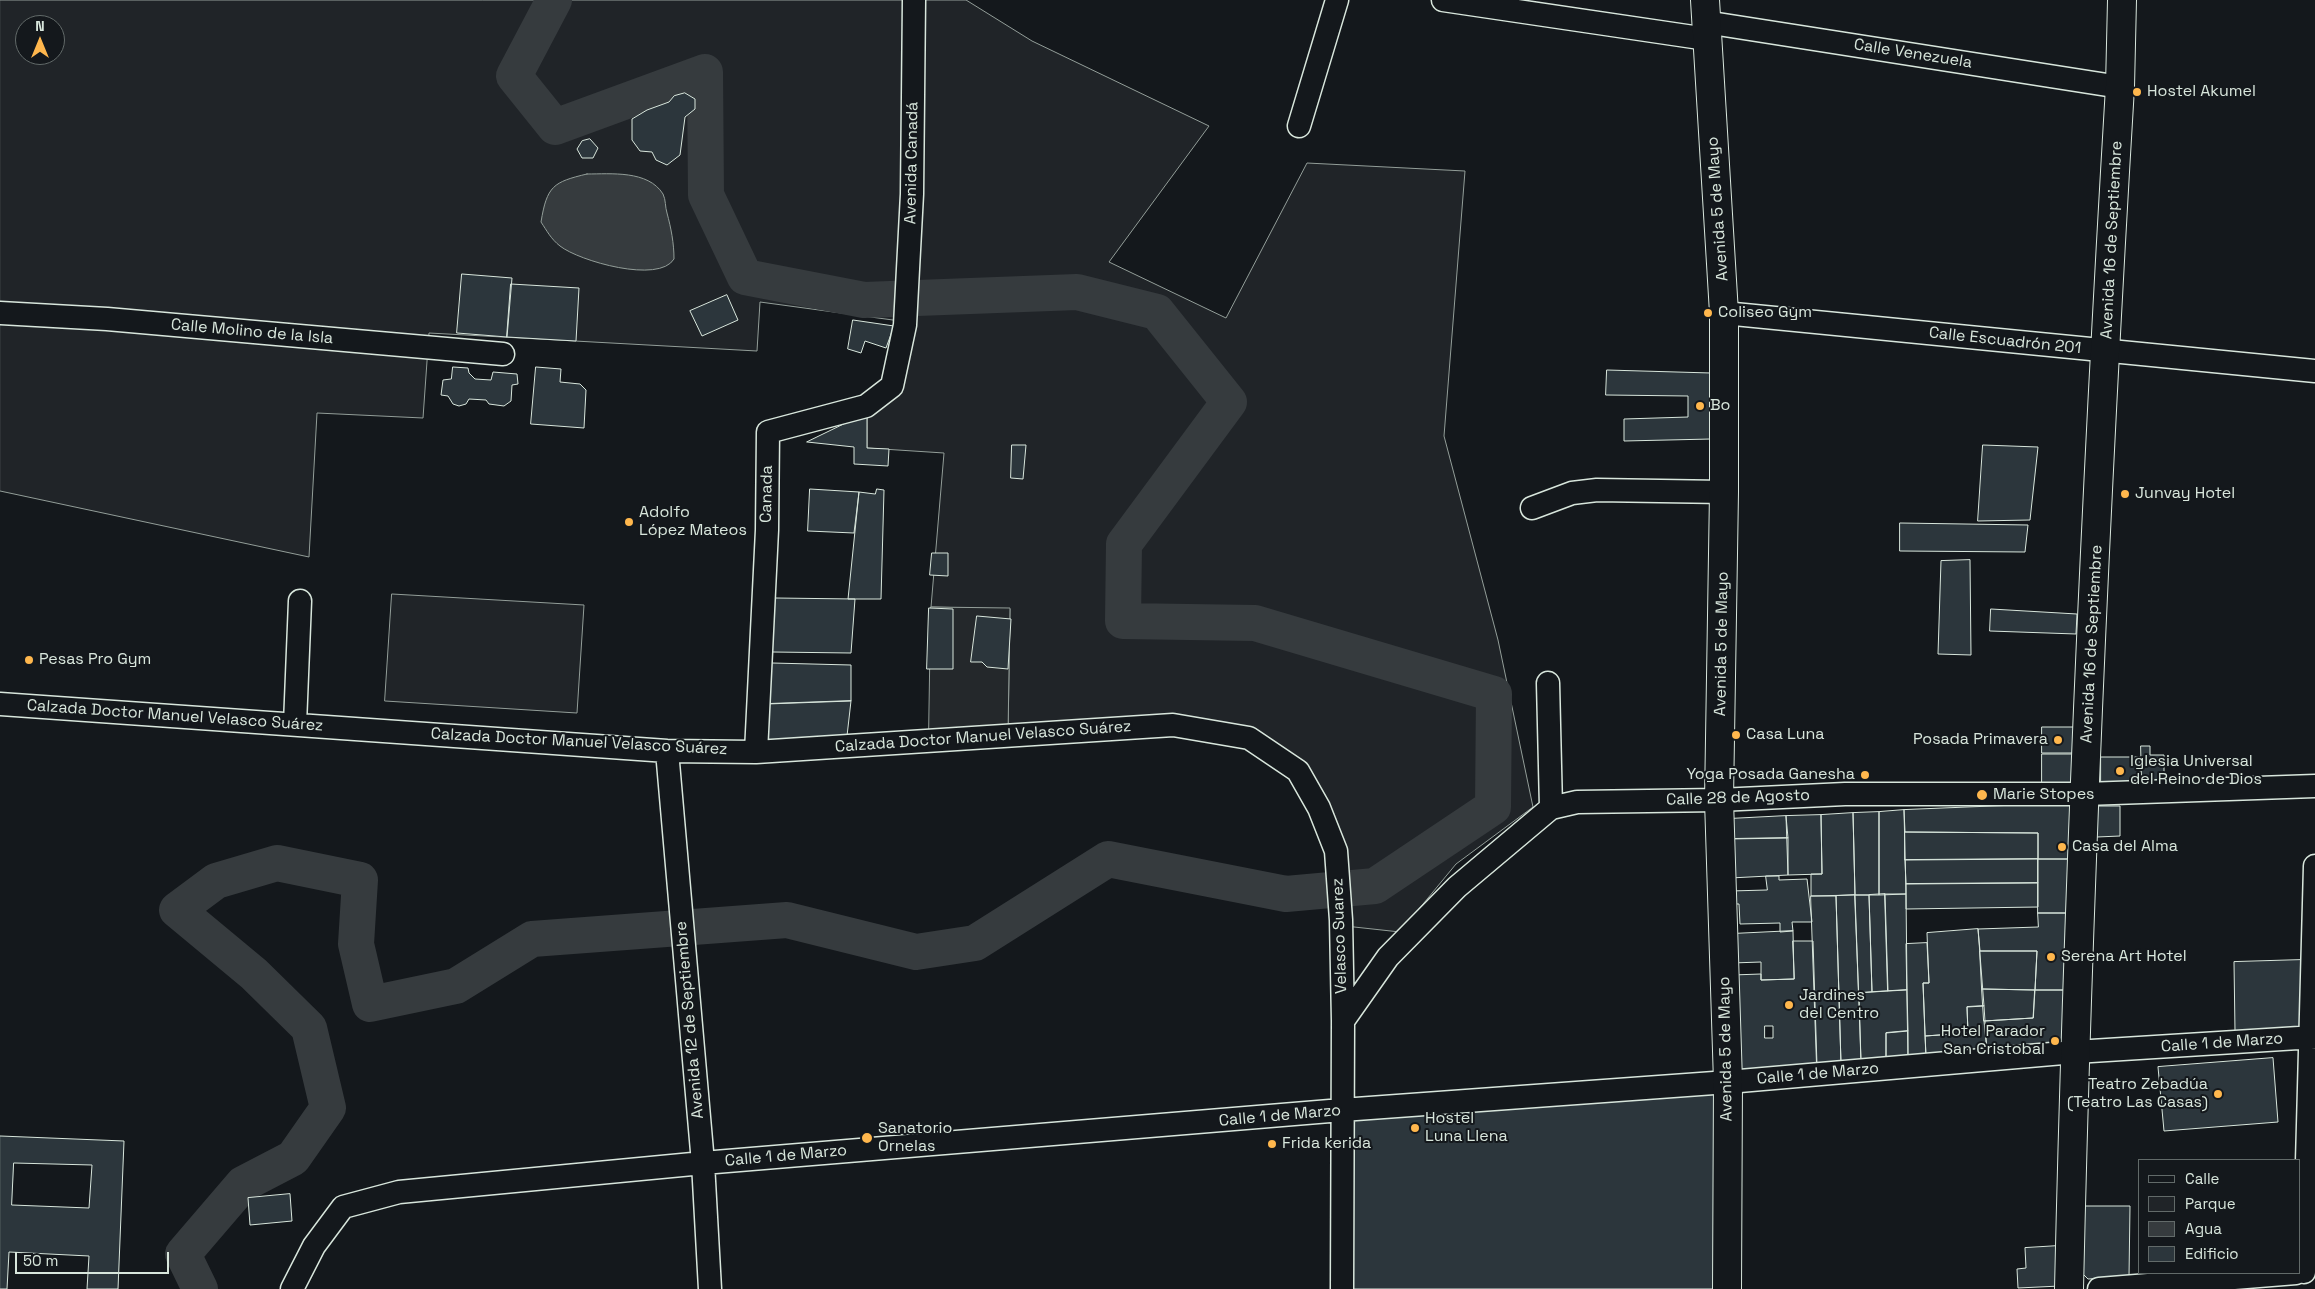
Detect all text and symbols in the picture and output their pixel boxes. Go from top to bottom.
north arrow [15,15,65,65]
text: N [35,17,45,35]
street label: Calle Venezuela [1853,35,1973,73]
place label: Hostel Akumel [2147,82,2256,102]
marker: Hostel Akumel [2131,86,2143,98]
street label: Avenida Canadá [901,102,923,224]
street label: Avenida 5 de Mayo [1703,136,1733,282]
street label: Avenida 16 de Septiembre [2097,140,2127,340]
place label: Coliseo Gym [1718,303,1812,323]
marker: Coliseo Gym [1702,307,1714,319]
street label: Calle Molino de la Isla [170,315,334,349]
street label: Calle Escuadrón 201 [1928,323,2082,359]
place label: Bo [1710,396,1730,416]
marker: Bo [1694,400,1706,412]
street label: Canada [757,465,777,523]
place label: Junvay Hotel [2135,484,2235,504]
marker: Junvay Hotel [2119,488,2131,500]
place label: Adolfo López Mateos [639,503,747,541]
marker: Adolfo López Mateos [623,516,635,528]
street label: Avenida 16 de Septiembre [2077,544,2107,744]
street label: Avenida 5 de Mayo [1711,571,1733,717]
place label: Pesas Pro Gym [39,650,151,670]
marker: Pesas Pro Gym [23,654,35,666]
street label: Calzada Doctor Manuel Velasco Suárez [26,696,324,736]
street label: Calzada Doctor Manuel Velasco Suárez [834,717,1132,757]
street label: Calzada Doctor Manuel Velasco Suárez [430,725,728,759]
place label: Casa Luna [1746,725,1825,745]
marker: Casa Luna [1730,729,1742,741]
place label: Posada Primavera [1913,730,2048,750]
marker: Posada Primavera [2052,734,2064,746]
place label: Iglesia Universal del Reino de Dios [2130,752,2262,790]
place label: Yoga Posada Ganesha [1686,765,1855,785]
marker: Iglesia Universal del Reino de Dios [2114,765,2126,777]
marker: Yoga Posada Ganesha [1859,769,1871,781]
place label: Marie Stopes [1993,785,2095,805]
street label: Calle 28 de Agosto [1666,786,1810,810]
marker: Marie Stopes [1975,788,1989,802]
place label: Casa del Alma [2072,837,2178,857]
marker: Casa del Alma [2056,841,2068,853]
street label: Velasco Suarez [1328,878,1352,994]
street label: Avenida 12 de Septiembre [672,920,708,1120]
place label: Serena Art Hotel [2061,947,2187,967]
marker: Serena Art Hotel [2045,951,2057,963]
street label: Avenida 5 de Mayo [1715,976,1737,1122]
place label: Jardines del Centro [1799,986,1879,1024]
marker: Jardines del Centro [1783,999,1795,1011]
place label: Hotel Parador San Cristobal [1941,1022,2045,1060]
street label: Calle 1 de Marzo [2160,1029,2284,1057]
marker: Hotel Parador San Cristobal [2049,1035,2061,1047]
street label: Calle 1 de Marzo [1756,1059,1880,1089]
place label: Teatro Zebadúa (Teatro Las Casas) [2067,1075,2208,1113]
marker: Teatro Zebadúa (Teatro Las Casas) [2212,1088,2224,1100]
street label: Calle 1 de Marzo [1218,1101,1342,1131]
place label: Hostel Luna Llena [1425,1109,1508,1147]
place label: Sanatorio Ornelas [878,1119,952,1157]
marker: Hostel Luna Llena [1409,1122,1421,1134]
marker: Sanatorio Ornelas [860,1131,874,1145]
place label: Frida kerida [1282,1134,1371,1154]
marker: Frida kerida [1266,1138,1278,1150]
street label: Calle 1 de Marzo [724,1141,848,1171]
legend [2138,1159,2300,1274]
text: Calle [2185,1169,2220,1188]
text: Parque [2185,1194,2236,1213]
text: Agua [2185,1219,2222,1238]
scale bar [18,1242,171,1274]
text: Edificio [2185,1244,2239,1263]
text: 50 m [23,1251,58,1270]

